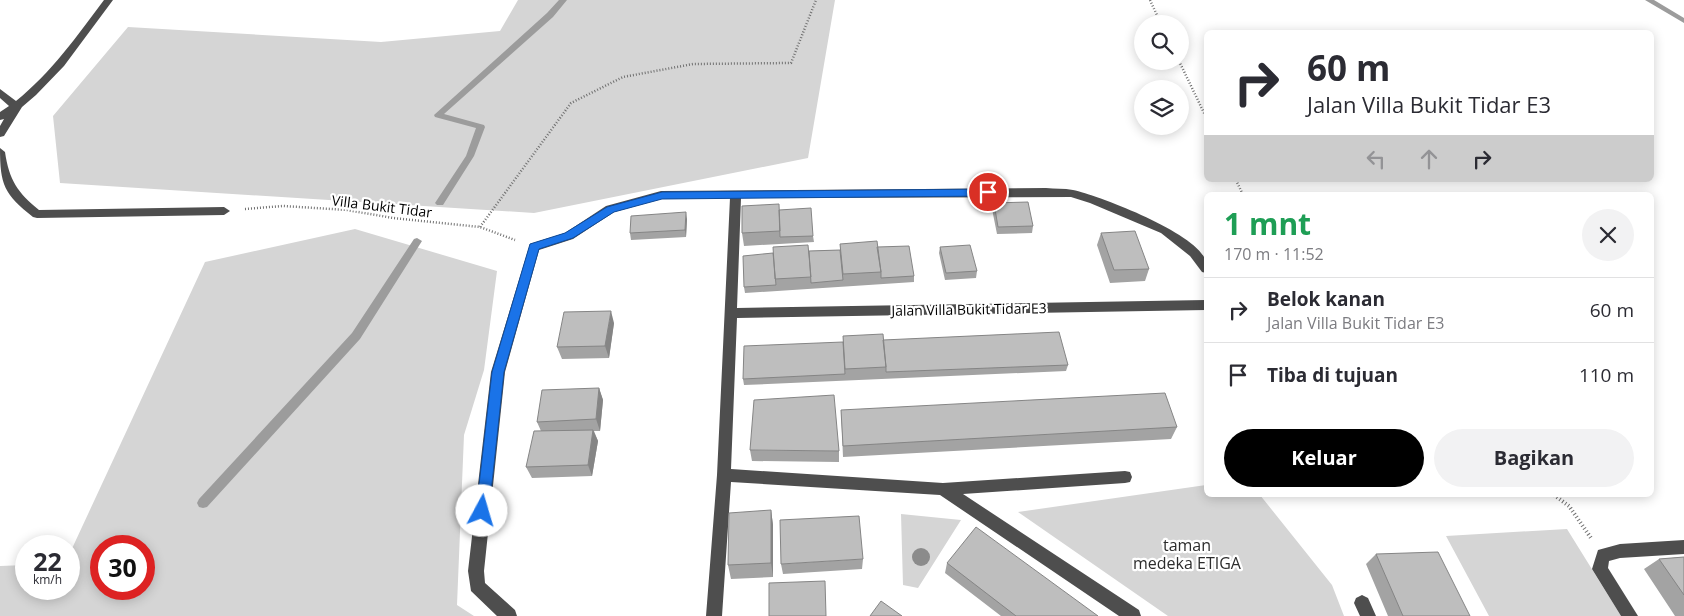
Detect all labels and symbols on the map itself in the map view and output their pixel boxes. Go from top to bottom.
pin [967,171,1009,213]
street label: Villa Bukit Tidar [331,190,433,222]
street label: Jalan Villa Bukit Tidar E3 [889,298,1047,320]
position arrow [455,484,507,536]
park label: taman medeka ETIGA [1133,534,1242,574]
speed limit sign: 30 [90,535,155,600]

